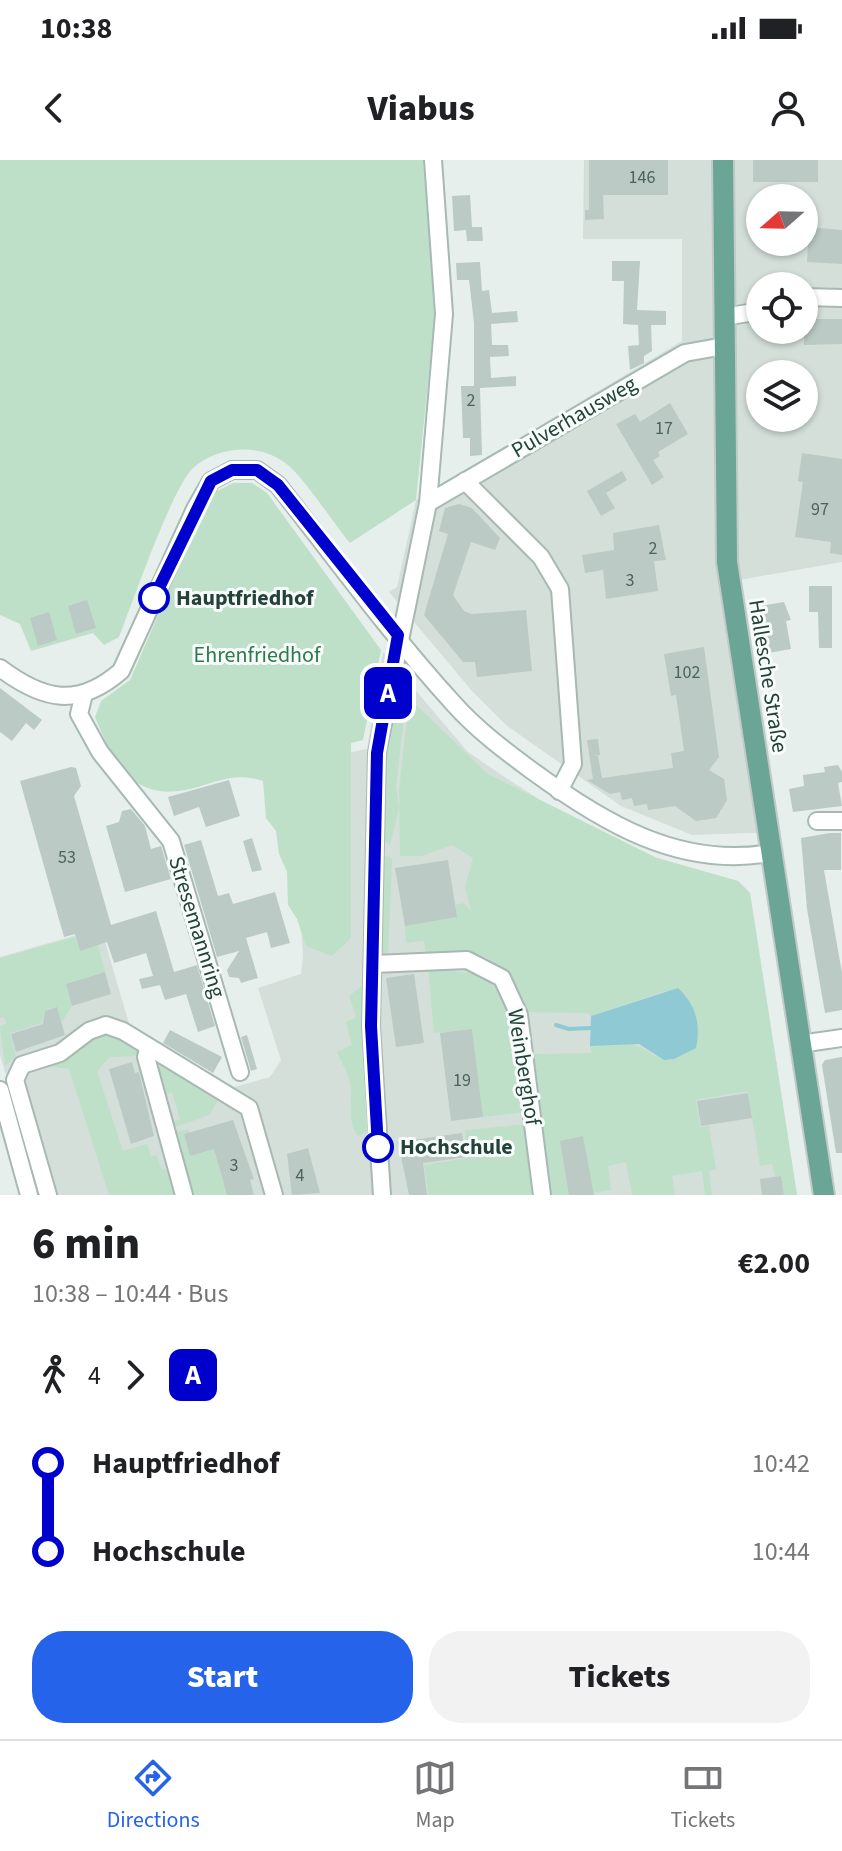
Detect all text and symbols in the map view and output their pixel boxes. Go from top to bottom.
text: 10:38 [40,7,112,50]
text: Viabus [367,83,475,134]
icon: back [32,86,76,130]
icon: person [766,86,810,130]
house number: 146 [629,165,655,190]
north arrow [746,184,818,256]
map controls [746,184,818,432]
button: locate [746,272,818,344]
button: layers [746,360,818,432]
street label: Pulverhausweg [505,368,643,466]
house number: 2 [467,388,476,413]
house number: 17 [655,416,673,441]
house number: 97 [811,497,829,522]
house number: 2 [649,536,658,561]
house number: 3 [626,568,635,593]
place label: Hauptfriedhof [176,582,315,614]
marker: Hauptfriedhof [139,583,169,613]
street label: Hallesche Straße [740,597,796,755]
park label: Ehrenfriedhof [194,639,322,671]
house number: 102 [674,660,700,685]
line badge: A [362,667,414,719]
text: A [380,673,396,713]
house number: 53 [58,845,76,870]
street label: Stresemannring [160,852,234,1002]
street label: Weinberghof [499,1006,549,1129]
house number: 19 [453,1068,471,1093]
place label: Hochschule [400,1131,513,1163]
marker: Hochschule [363,1132,393,1162]
house number: 3 [230,1153,239,1178]
house number: 4 [296,1163,305,1188]
text: 6 min [32,1213,140,1276]
text: €2.00 [738,1242,810,1285]
text: 10:38 – 10:44 · Bus [32,1275,228,1312]
icon: walk [32,1353,76,1397]
icon: forward [113,1353,157,1397]
text: A [185,1355,201,1395]
text: 4 [88,1357,101,1394]
text: Hauptfriedhof [92,1442,280,1485]
text: 10:42 [752,1445,810,1482]
text: Hochschule [92,1530,246,1573]
text: 10:44 [752,1533,810,1570]
button: Start [32,1631,413,1723]
button: Tickets [429,1631,810,1723]
tab: Directions [107,1756,200,1836]
tab: Map [413,1756,457,1836]
tab: Tickets [670,1756,735,1836]

